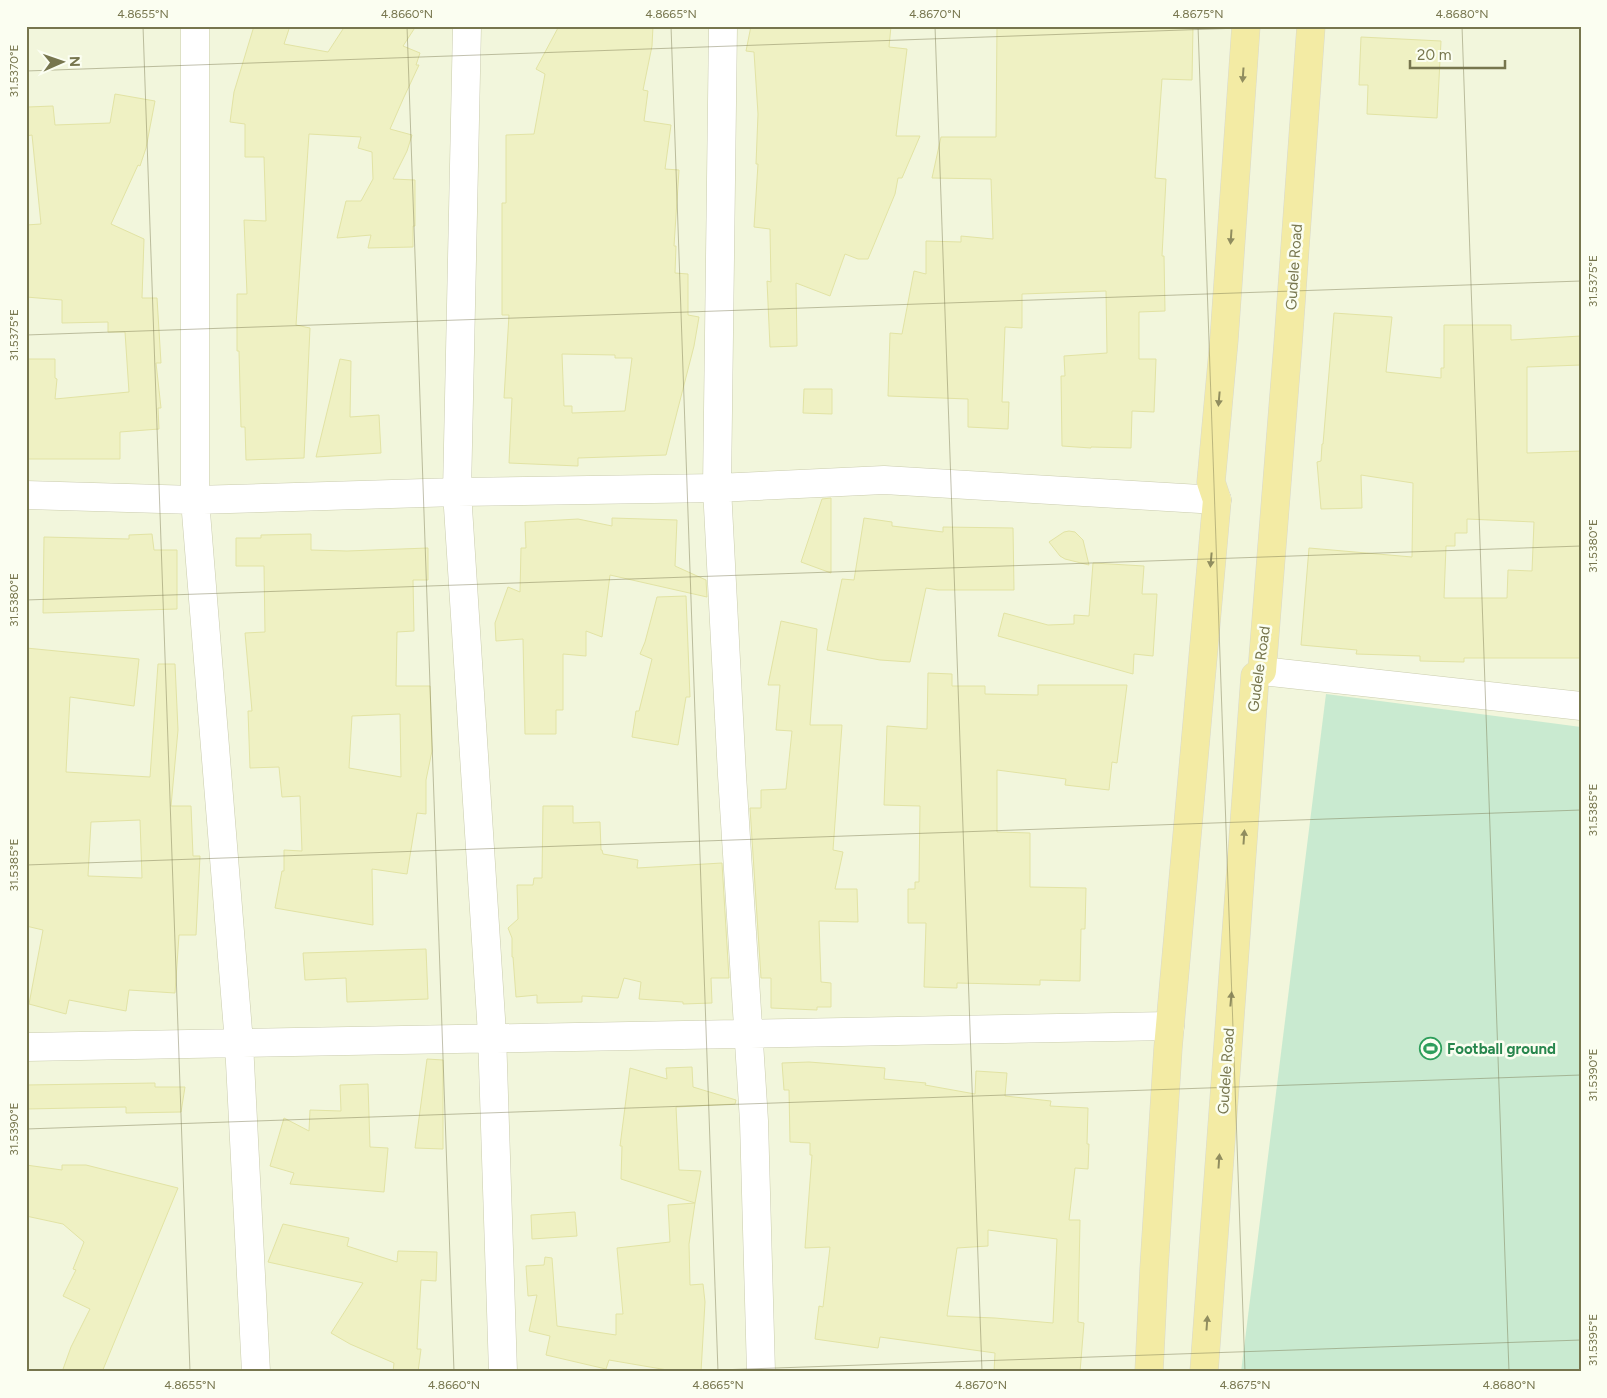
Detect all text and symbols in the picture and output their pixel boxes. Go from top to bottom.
text: 4.8655°N [117,7,169,21]
text: 4.8660°N [381,7,433,21]
text: 4.8665°N [645,7,697,21]
text: 4.8670°N [909,7,961,21]
text: 4.8675°N [1172,7,1224,21]
text: 4.8680°N [1436,7,1488,21]
north arrow [38,38,88,88]
scale bar [1410,38,1504,70]
text: 31.5370°E [7,44,21,98]
text: 20 m [1417,46,1451,64]
text: N [66,56,83,67]
one-way arrow [1238,67,1246,83]
street label: Gudele Road [1282,223,1306,311]
one-way arrow [1227,229,1235,245]
text: 31.5375°E [1586,255,1600,307]
text: 31.5375°E [7,309,21,361]
one-way arrow [1215,391,1223,407]
text: 31.5380°E [1586,519,1600,573]
one-way arrow [1207,552,1215,568]
text: 31.5380°E [7,573,21,627]
street label: Gudele Road [1244,625,1274,713]
text: 31.5385°E [1586,783,1600,837]
one-way arrow [1240,829,1248,845]
text: 31.5385°E [7,838,21,892]
one-way arrow [1228,991,1236,1007]
street label: Gudele Road [1214,1027,1238,1115]
sports icon: Football ground [1419,1037,1443,1061]
place label: Football ground [1447,1040,1556,1058]
text: 31.5390°E [1586,1048,1600,1102]
text: 31.5390°E [7,1102,21,1156]
one-way arrow [1215,1153,1223,1169]
text: 31.5395°E [1586,1314,1600,1366]
one-way arrow [1204,1315,1212,1331]
text: 4.8655°N [164,1378,216,1392]
text: 4.8660°N [428,1378,480,1392]
text: 4.8665°N [692,1378,744,1392]
text: 4.8670°N [955,1378,1007,1392]
text: 4.8675°N [1219,1378,1271,1392]
text: 4.8680°N [1483,1378,1535,1392]

